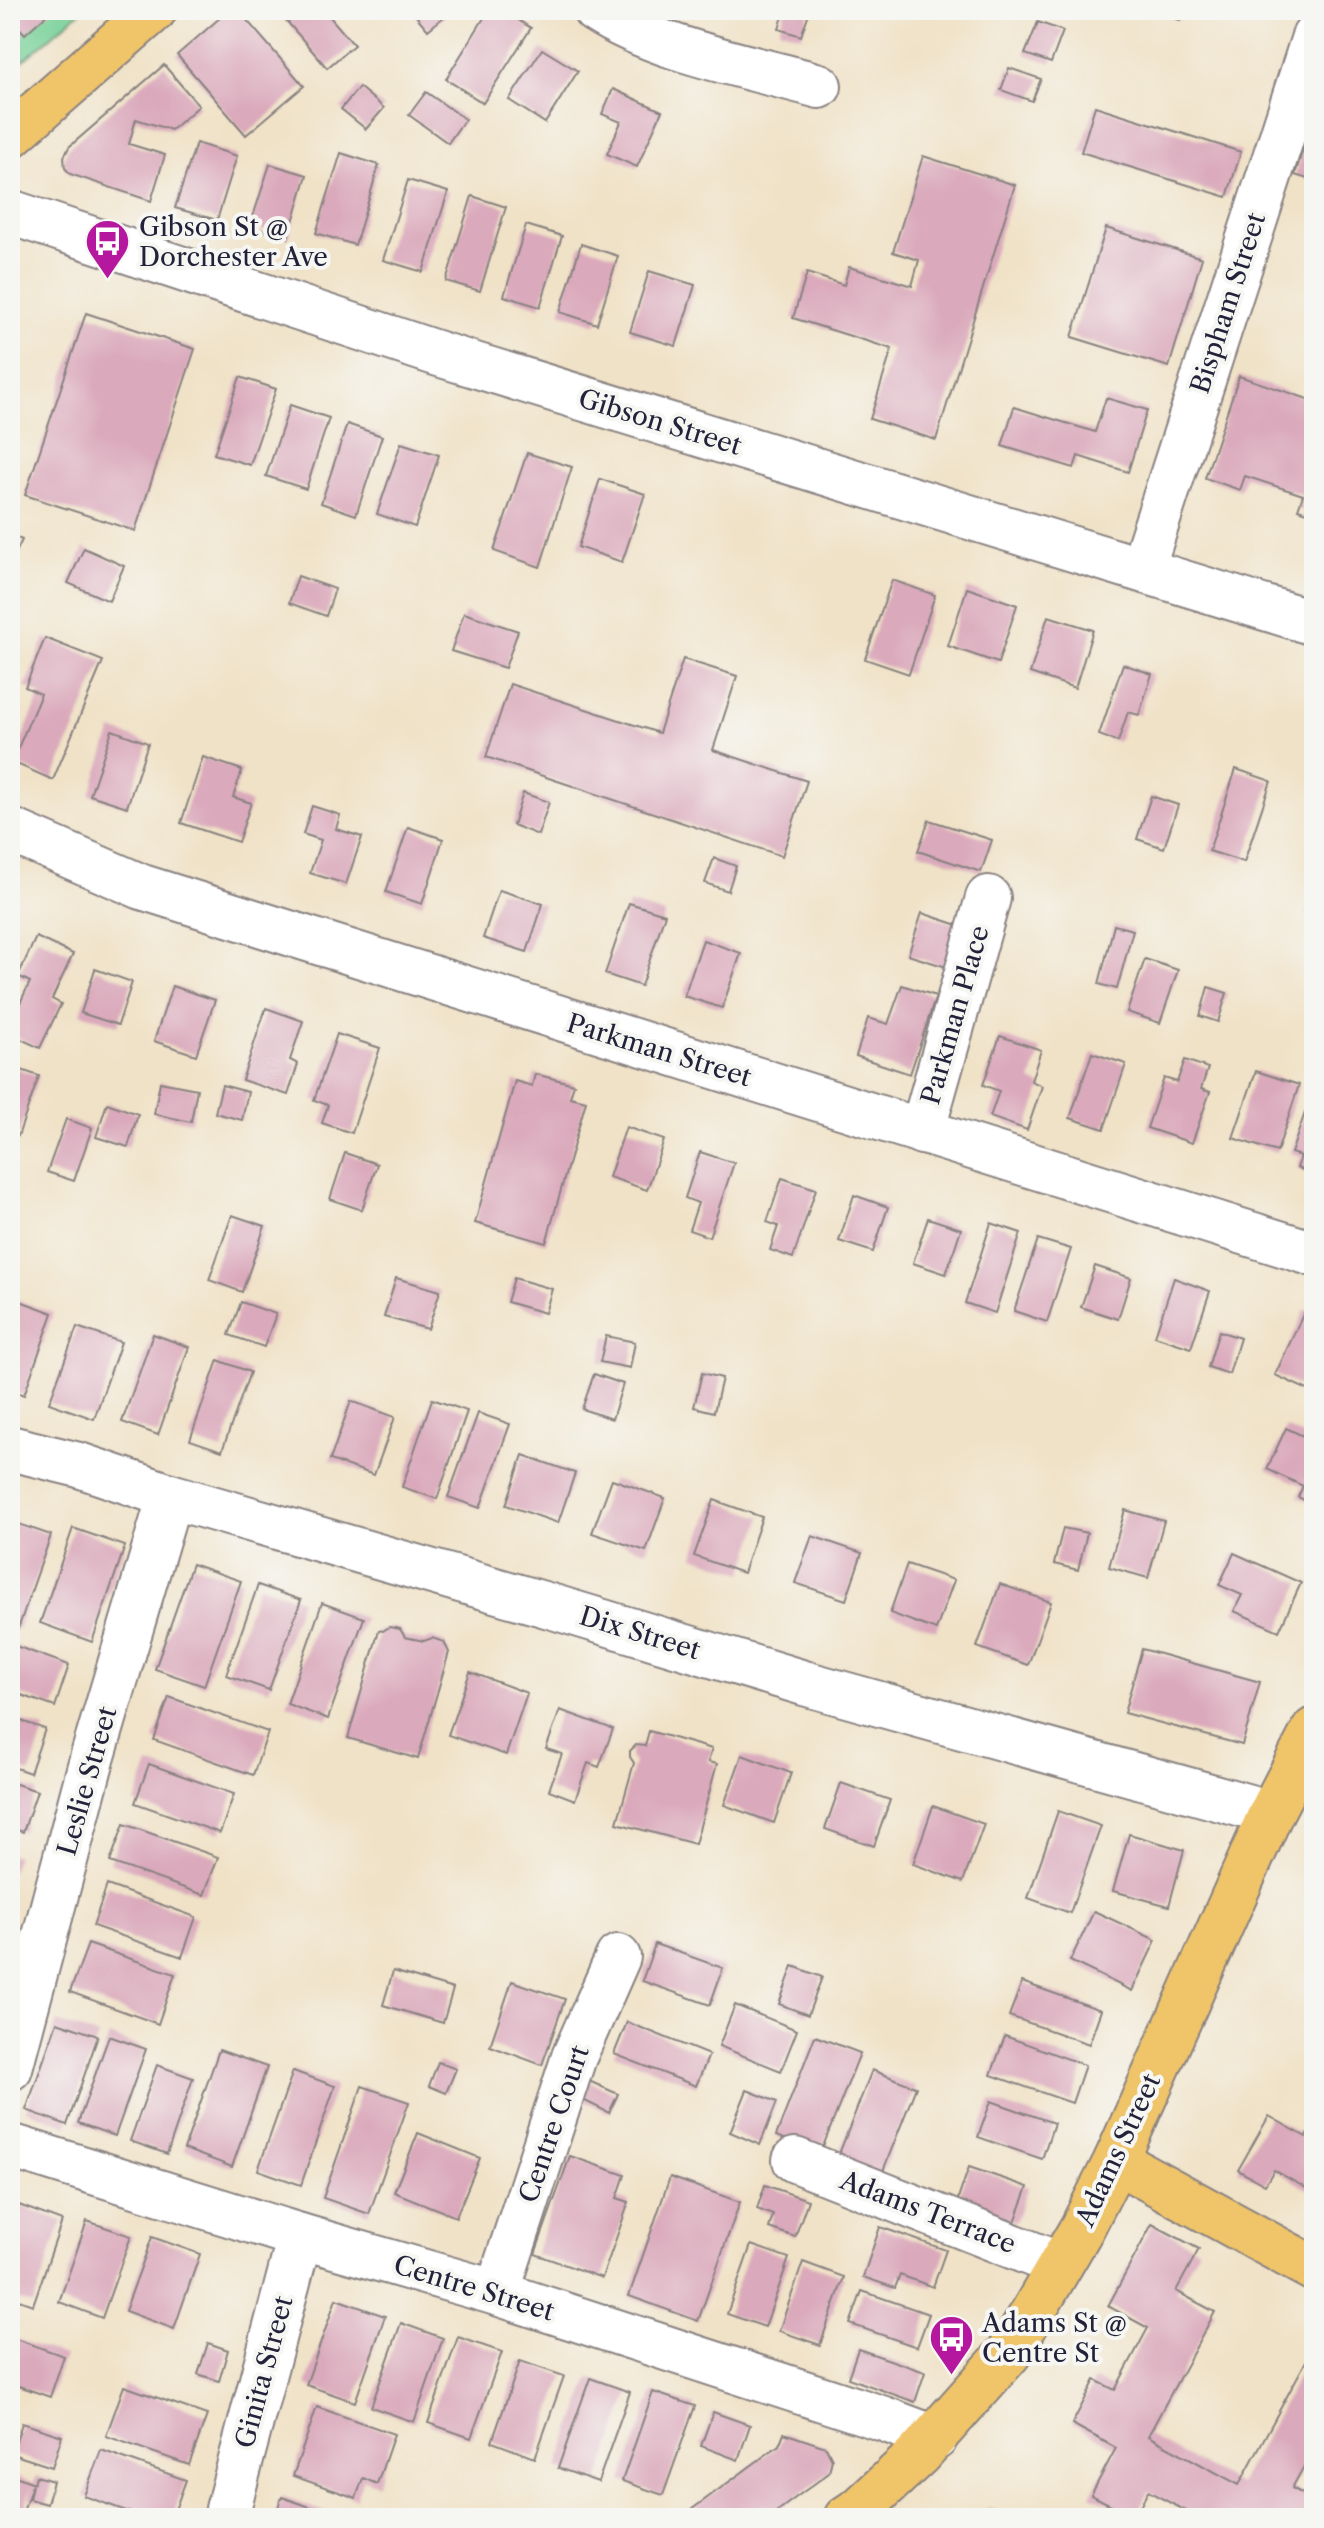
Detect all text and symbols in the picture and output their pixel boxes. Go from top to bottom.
street label: Bispham Street [1184,208,1273,397]
place label: Gibson St @ Dorchester Ave [139,211,328,273]
bus stop icon: Gibson St @ Dorchester Ave [84,218,132,281]
street label: Gibson Street [575,382,746,462]
street label: Parkman Place [914,922,996,1108]
street label: Parkman Street [563,1007,756,1094]
street label: Dix Street [576,1600,705,1667]
street label: Leslie Street [50,1702,124,1859]
street label: Centre Court [512,2040,596,2207]
street label: Adams Street [1068,2068,1168,2232]
street label: Adams Terrace [835,2163,1020,2260]
street label: Centre Street [390,2248,559,2328]
street label: Ginita Street [228,2292,300,2452]
place label: Adams St @ Centre St [981,2307,1127,2369]
bus stop icon: Adams St @ Centre St [927,2314,975,2377]

